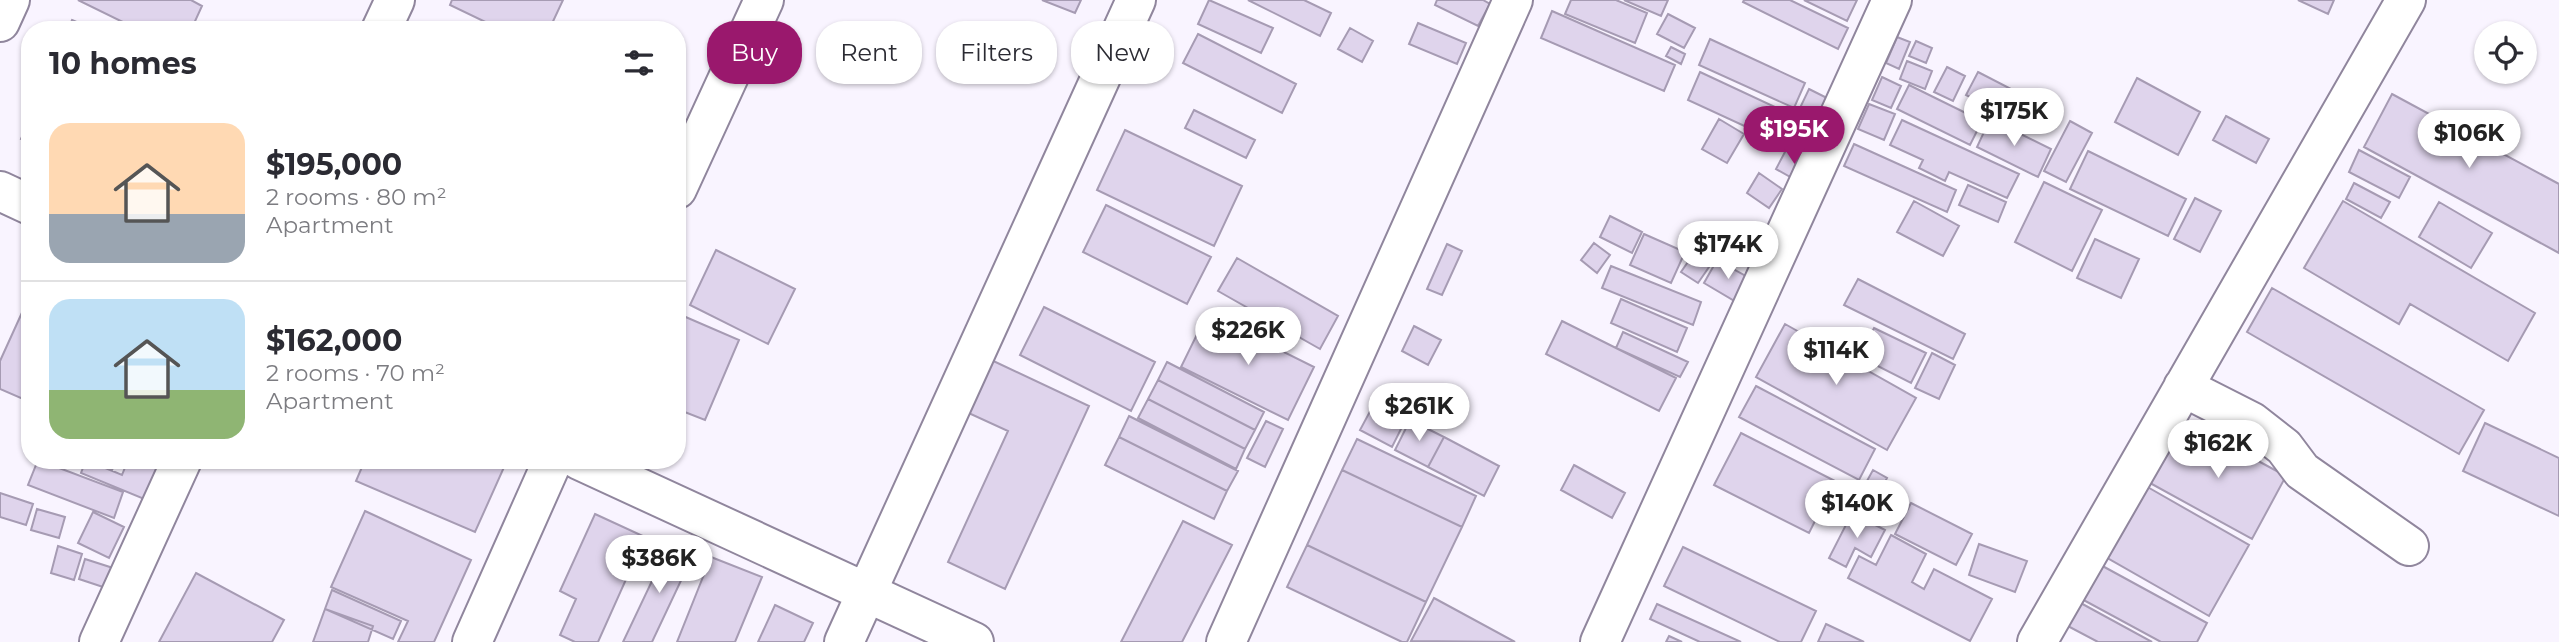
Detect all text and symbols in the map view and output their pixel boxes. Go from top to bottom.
chip: Buy [707,21,802,84]
chip: Rent [816,21,922,84]
chip: Filters [936,21,1057,84]
chip: New [1071,21,1174,84]
map controls [2474,21,2537,84]
button: locate [2474,21,2537,84]
icon: filters [620,44,658,82]
text: 10 homes [49,45,197,82]
pin: $175K [1965,88,2063,148]
text: $175K [1980,97,2048,125]
pin: $195K [1745,106,1843,166]
pin: $106K [2420,110,2518,170]
text: $195K [1760,115,1828,143]
text: $106K [2434,119,2504,147]
text: $195,000 [266,146,402,183]
icon: home [105,151,189,235]
text: 2 rooms · 80 m² [266,183,447,211]
text: Apartment [266,211,394,239]
pin: $174K [1679,222,1777,281]
text: $174K [1693,230,1763,258]
pin: $226K [1199,308,1297,367]
text: $226K [1211,316,1285,344]
text: $162,000 [266,322,402,359]
icon: home [105,327,189,411]
pin: $114K [1787,328,1885,387]
text: $114K [1803,336,1869,364]
text: 2 rooms · 70 m² [266,359,445,387]
pin: $261K [1370,384,1468,443]
text: Apartment [266,387,394,415]
text: $261K [1385,392,1453,420]
pin: $162K [2169,420,2267,480]
text: $162K [2184,429,2252,457]
pin: $140K [1808,480,1906,540]
text: $140K [1821,489,1893,517]
pin: $386K [610,536,708,595]
text: $386K [621,544,697,572]

